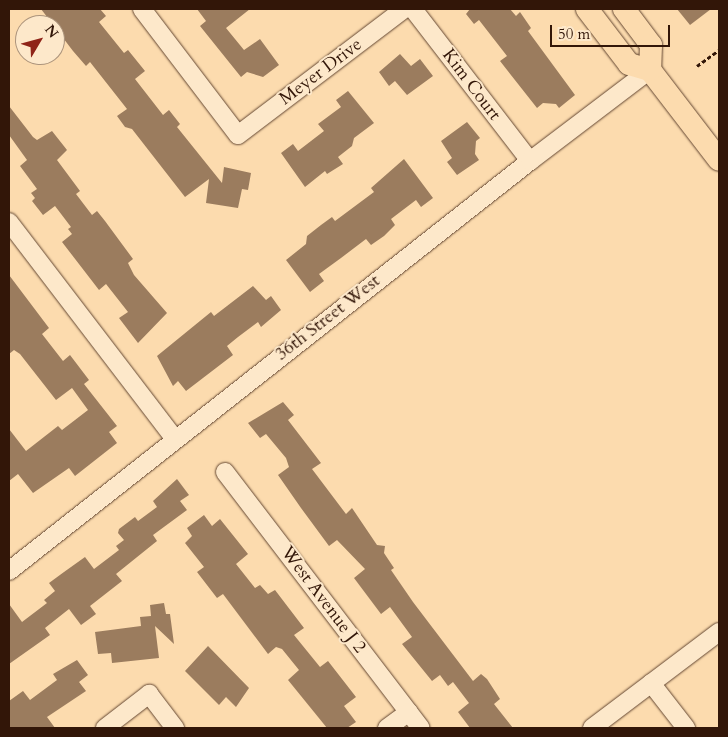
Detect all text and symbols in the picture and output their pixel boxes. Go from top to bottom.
north arrow [15,15,65,65]
scale bar [553,15,673,47]
text: N [40,21,63,42]
text: 50 m [558,24,590,44]
street label: Meyer Drive [275,34,367,110]
street label: Kim Court [437,45,505,125]
street label: 36th Street West [271,270,385,366]
street label: West Avenue J 2 [276,542,370,658]

